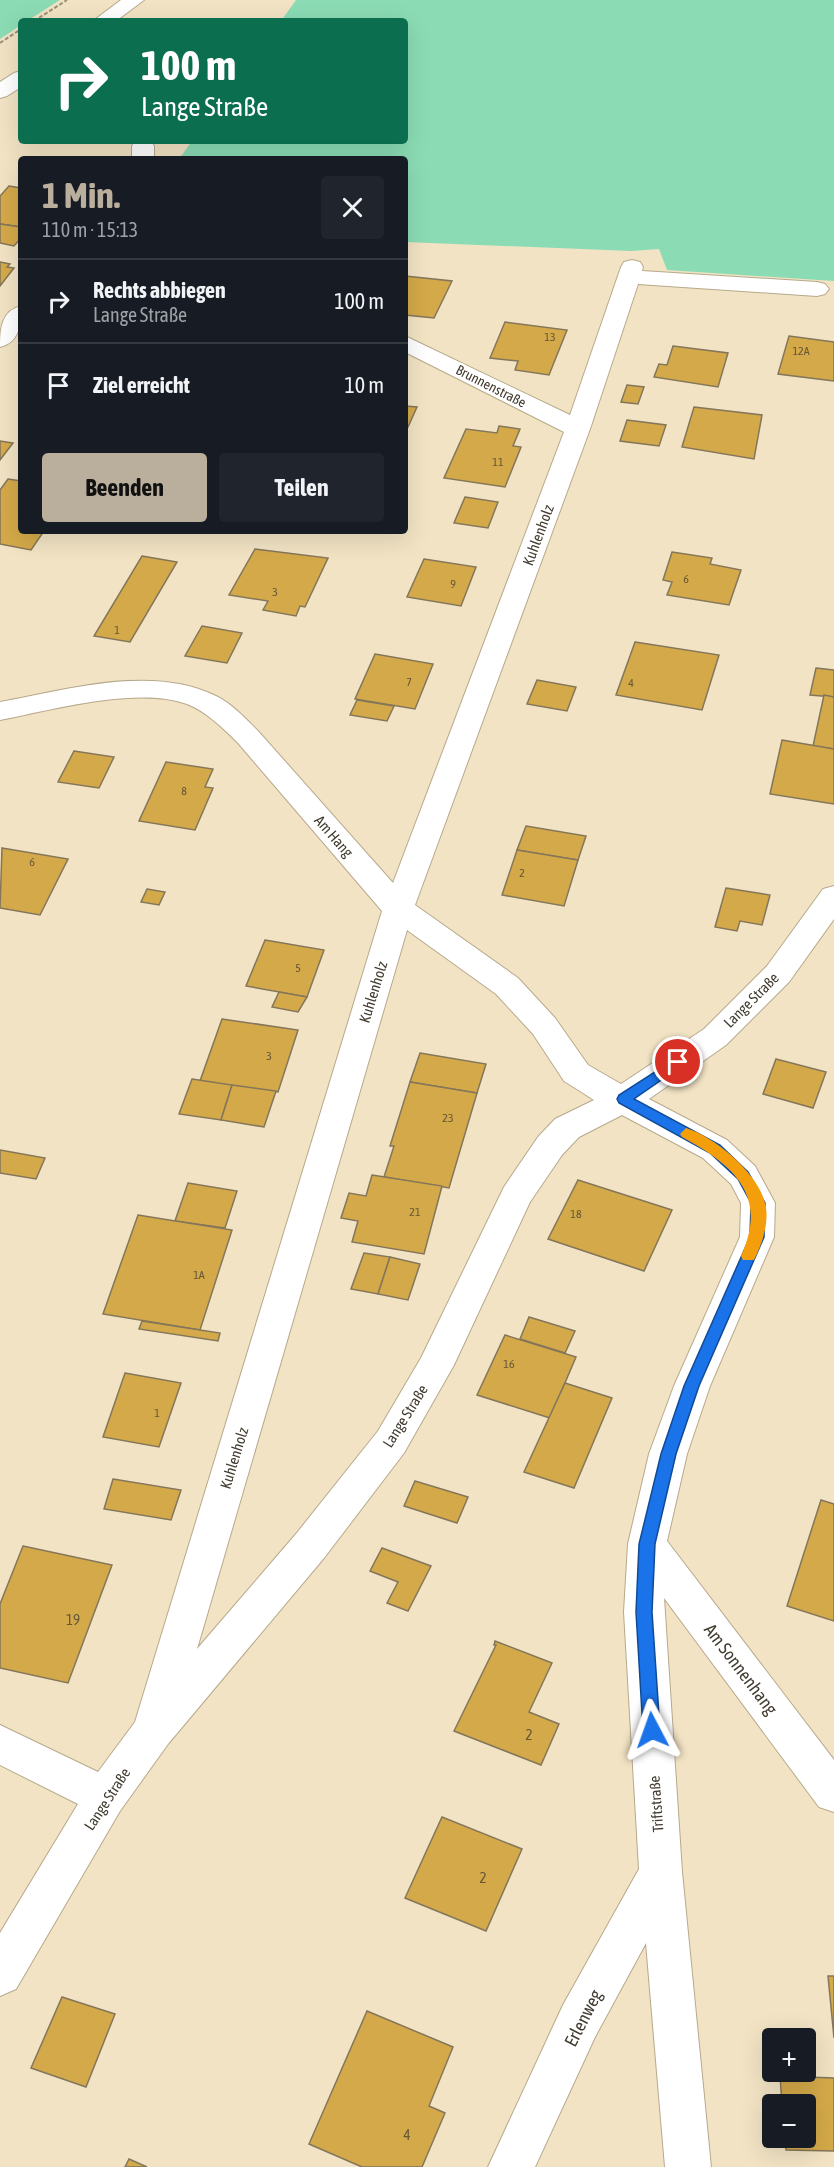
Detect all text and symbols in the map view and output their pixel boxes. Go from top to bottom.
text: 100 m [141,41,236,89]
icon: right [42,42,120,120]
text: Lange Straße [141,91,268,122]
text: 1 Min. [42,174,120,216]
button: close [321,176,384,239]
text: 110 m · 15:13 [42,218,138,241]
text: Rechts abbiegen [93,277,226,303]
icon: right [42,285,75,318]
text: 100 m [334,288,384,314]
text: Lange Straße [93,303,187,326]
house number: 13 [544,330,556,344]
house number: 12A [792,344,810,358]
street label: Brunnenstraße [453,361,529,411]
icon: arrive [42,369,75,402]
text: Ziel erreicht [93,372,190,398]
text: 10 m [344,372,384,398]
button: Beenden [42,453,207,522]
button: Teilen [219,453,384,522]
house number: 11 [492,455,504,469]
street label: Kuhlenholz [519,502,557,568]
house number: 6 [683,572,689,586]
house number: 9 [450,577,456,591]
house number: 3 [272,585,278,599]
house number: 1 [114,623,120,637]
house number: 7 [406,675,412,689]
house number: 4 [628,676,634,690]
house number: 8 [181,784,187,798]
street label: Am Hang [311,812,357,861]
house number: 6 [29,855,35,869]
house number: 2 [519,866,525,880]
street label: Kuhlenholz [356,959,391,1025]
house number: 5 [295,961,301,975]
street label: Lange Straße [720,969,782,1031]
pin [652,1036,703,1087]
icon: arrive [661,1045,694,1078]
house number: 3 [266,1049,272,1063]
house number: 23 [442,1111,454,1125]
house number: 21 [409,1205,421,1219]
house number: 18 [570,1207,582,1221]
house number: 1A [193,1268,205,1282]
house number: 16 [503,1357,515,1371]
street label: Lange Straße [379,1381,431,1450]
house number: 1 [154,1406,160,1420]
street label: Kuhlenholz [217,1425,252,1491]
house number: 19 [66,1611,80,1628]
street label: Am Sonnenhang [700,1619,782,1719]
position arrow [620,1698,684,1762]
house number: 2 [525,1726,533,1743]
street label: Lange Straße [81,1765,133,1833]
street label: Triftstraße [646,1775,666,1833]
house number: 2 [479,1869,487,1886]
street label: Erlenweg [560,1986,606,2050]
map controls [762,2028,816,2148]
button: + [762,2028,816,2082]
button: − [762,2094,816,2148]
house number: 4 [403,2126,411,2143]

